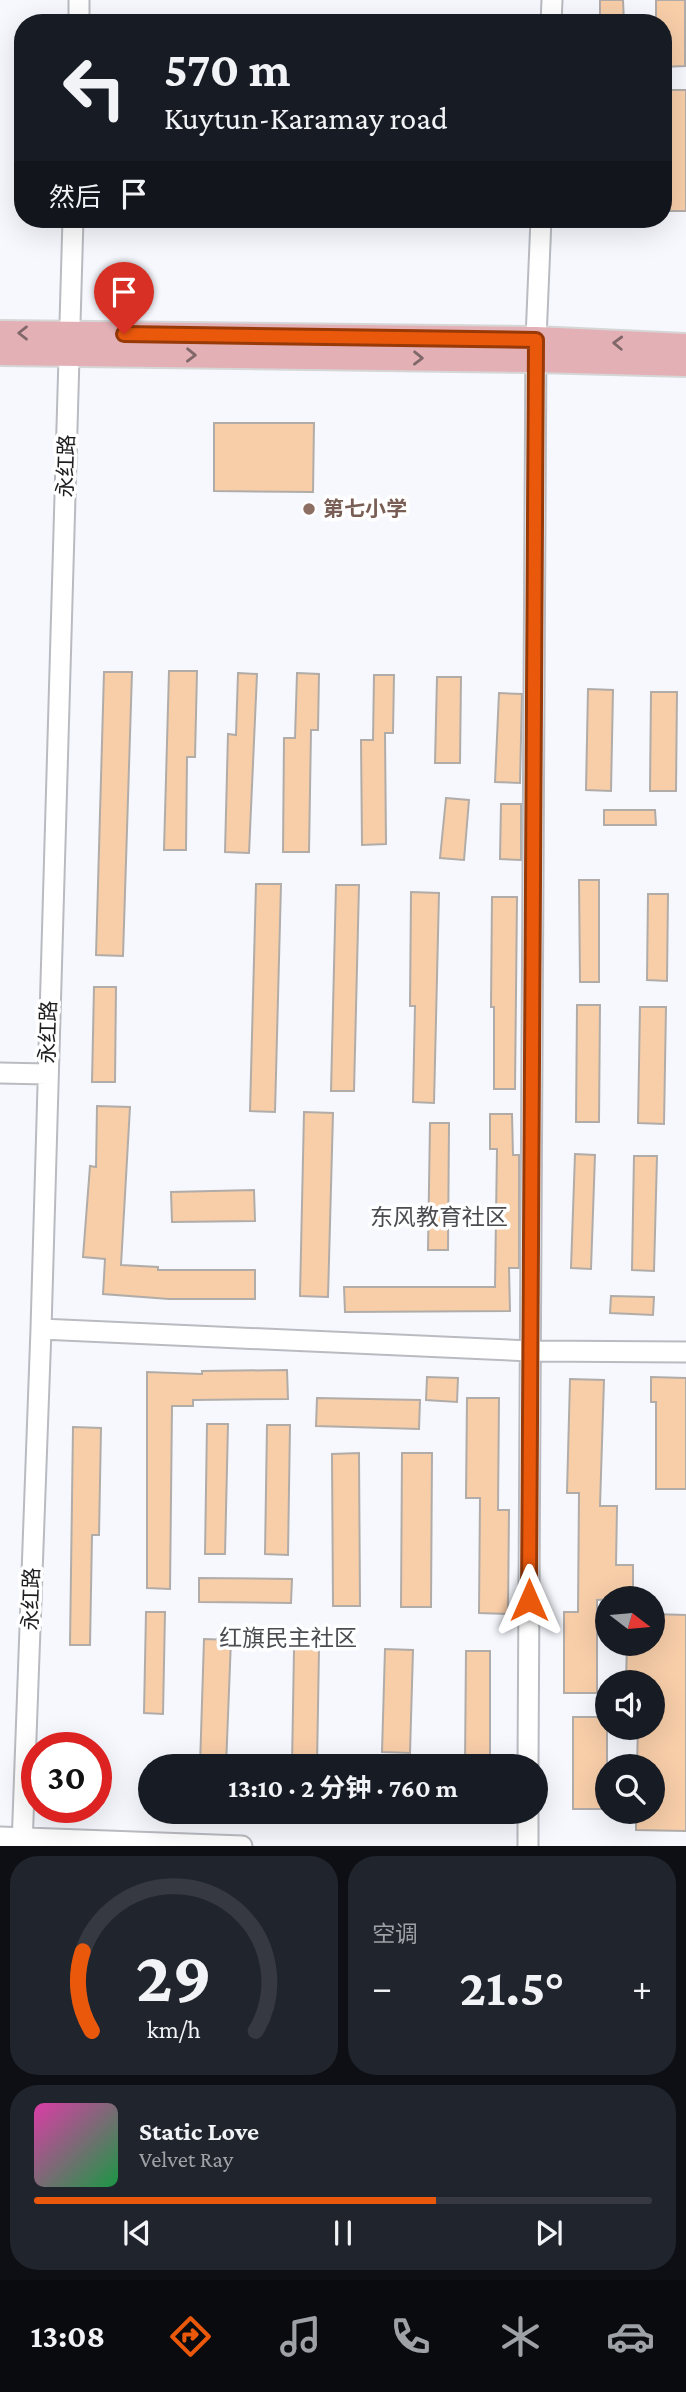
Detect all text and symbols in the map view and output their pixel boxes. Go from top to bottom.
icon: left [49,42,140,133]
text: 570 m [164,42,291,97]
text: Kuytun-Karamay road [164,100,448,136]
icon: arrive [115,175,153,213]
text: 然后 [49,183,101,212]
pin [94,262,154,334]
icon: arrive [105,273,143,311]
one-way arrow [17,325,28,341]
one-way arrow [612,335,623,350]
one-way arrow [186,347,196,363]
one-way arrow [413,350,424,366]
street label: 永红路 [53,434,79,498]
place label: 第七小学 [323,497,407,521]
marker: 第七小学 [301,501,317,517]
street label: 永红路 [35,1000,61,1064]
district label: 东风教育社区 [370,1204,508,1230]
position arrow [492,1563,566,1637]
street label: 永红路 [18,1567,44,1631]
north arrow [595,1586,665,1656]
map controls [595,1586,665,1824]
district label: 红旗民主社区 [219,1625,357,1651]
button: sound [595,1670,665,1740]
speed limit sign: 30 [21,1732,112,1823]
button: search [595,1754,665,1824]
text: 13:10 · 2 分钟 · 760 m [228,1774,458,1803]
text: 空调 [372,1921,418,1947]
text: 29 [136,1937,212,2018]
text: 21.5° [460,1958,565,2016]
text: − [372,1966,392,2008]
text: + [632,1966,652,2008]
text: km/h [147,2016,201,2043]
text: Static Love [139,2117,259,2146]
text: Velvet Ray [139,2146,233,2172]
icon: previous [118,2214,156,2252]
icon: pause [324,2214,362,2252]
icon: next [530,2214,568,2252]
icon: directions [166,2312,215,2361]
icon: music [276,2312,325,2361]
icon: phone [386,2312,435,2361]
icon: climate [496,2312,545,2361]
icon: car [606,2312,655,2361]
text: 13:08 [31,2318,105,2354]

